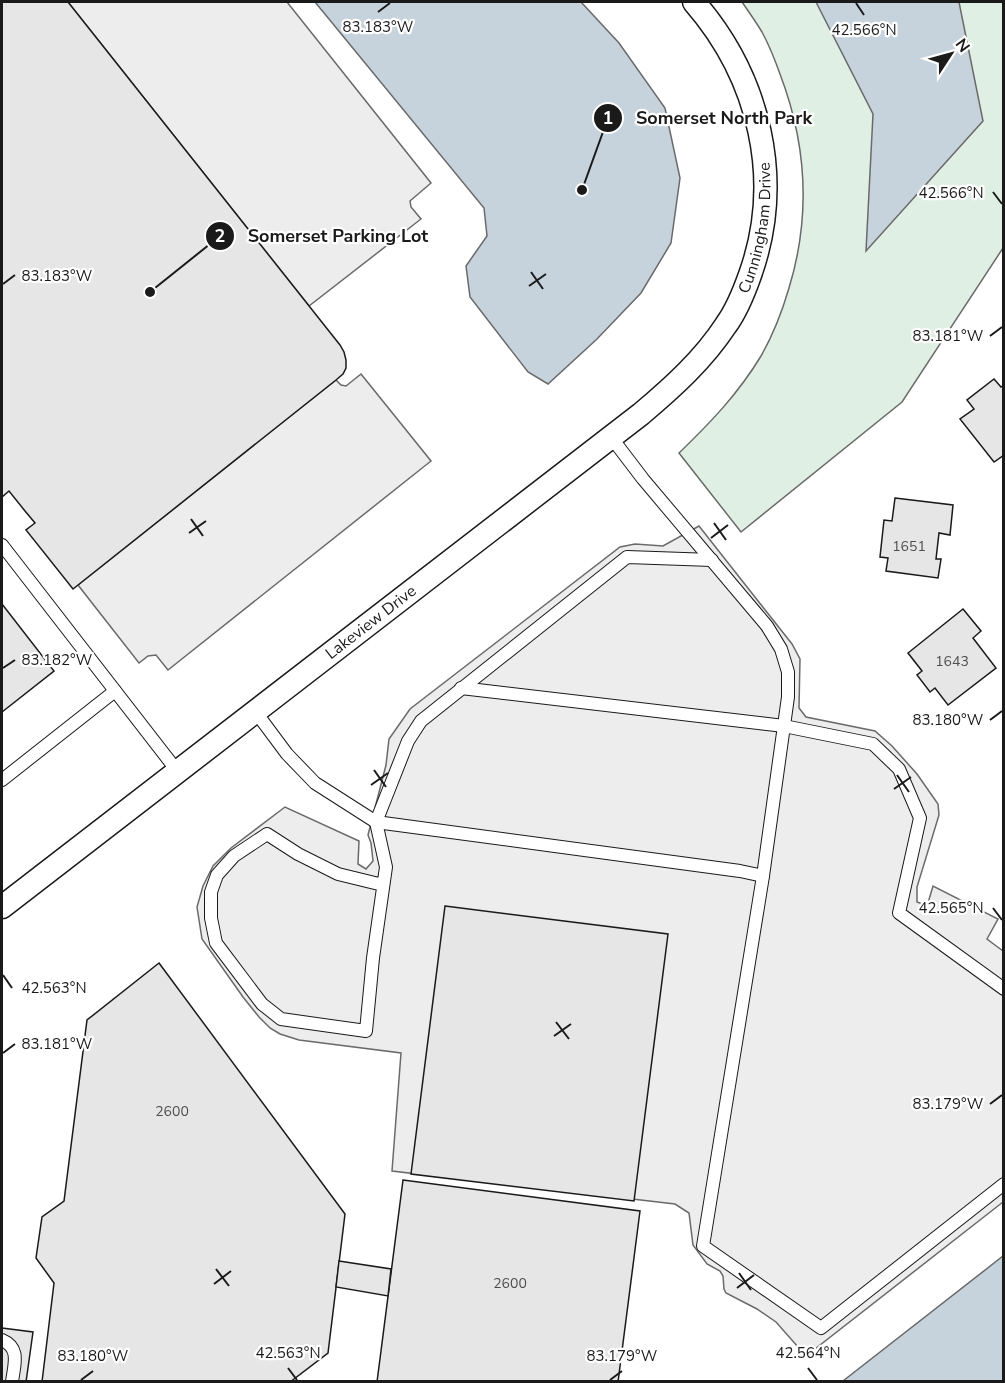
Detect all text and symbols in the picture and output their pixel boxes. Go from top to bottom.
text: 83.183°W [343,17,414,37]
text: 42.566°N [831,20,897,40]
north arrow [921,24,981,84]
text: N [950,34,975,57]
callout: Somerset North Park [593,100,824,136]
text: 1 [603,106,613,130]
text: Somerset North Park [636,106,812,130]
street label: Cunningham Drive [733,161,776,297]
text: 42.566°N [918,183,984,203]
callout: Somerset Parking Lot [205,218,440,254]
text: 2 [215,224,225,248]
text: Somerset Parking Lot [248,224,428,248]
text: 83.183°W [22,266,93,286]
text: 83.181°W [913,326,984,346]
house number: 1651 [892,537,926,556]
street label: Lakeview Drive [321,580,421,664]
text: 83.182°W [22,650,93,670]
house number: 1643 [935,652,969,671]
text: 83.180°W [913,710,984,730]
text: 42.565°N [918,898,984,918]
text: 42.563°N [21,978,87,998]
text: 83.181°W [22,1034,93,1054]
text: 83.179°W [913,1094,984,1114]
house number: 2600 [155,1102,189,1121]
house number: 2600 [493,1274,527,1293]
text: 42.563°N [255,1343,321,1363]
text: 42.564°N [775,1343,841,1363]
text: 83.180°W [58,1346,129,1366]
text: 83.179°W [587,1346,658,1366]

